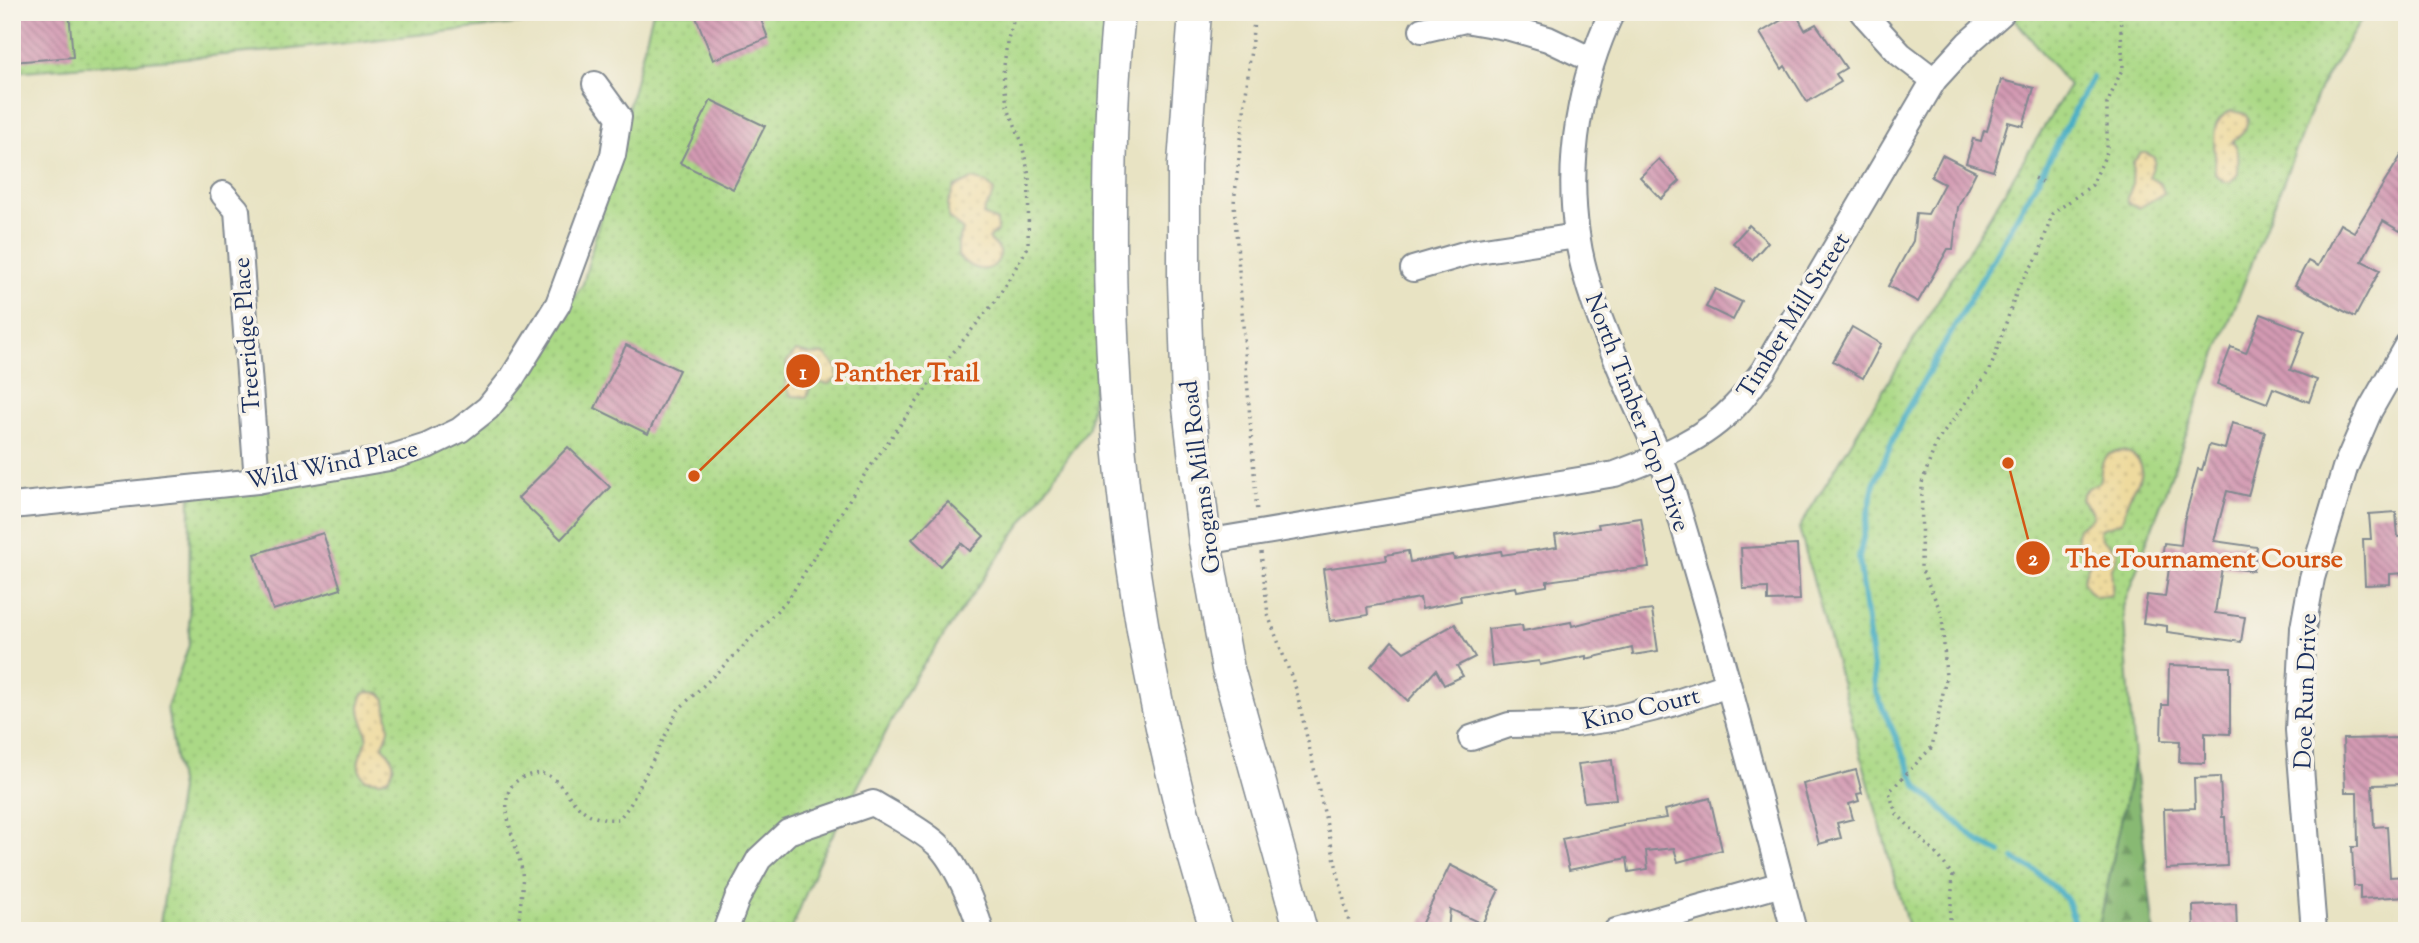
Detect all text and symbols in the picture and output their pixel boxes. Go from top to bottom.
street label: Timber Mill Street [1730,227,1859,406]
street label: Treeridge Place [226,256,270,414]
street label: North Timber Top Drive [1575,289,1697,537]
callout: Panther Trail [786,348,994,395]
text: Panther Trail [834,356,980,393]
text: 1 [799,359,807,389]
street label: Grogans Mill Road [1173,378,1231,575]
street label: Wild Wind Place [243,433,421,499]
callout: The Tournament Course [2016,534,2356,581]
text: The Tournament Course [2065,542,2343,579]
text: 2 [2028,545,2038,575]
street label: Doe Run Drive [2287,613,2327,770]
street label: Kino Court [1580,680,1703,740]

